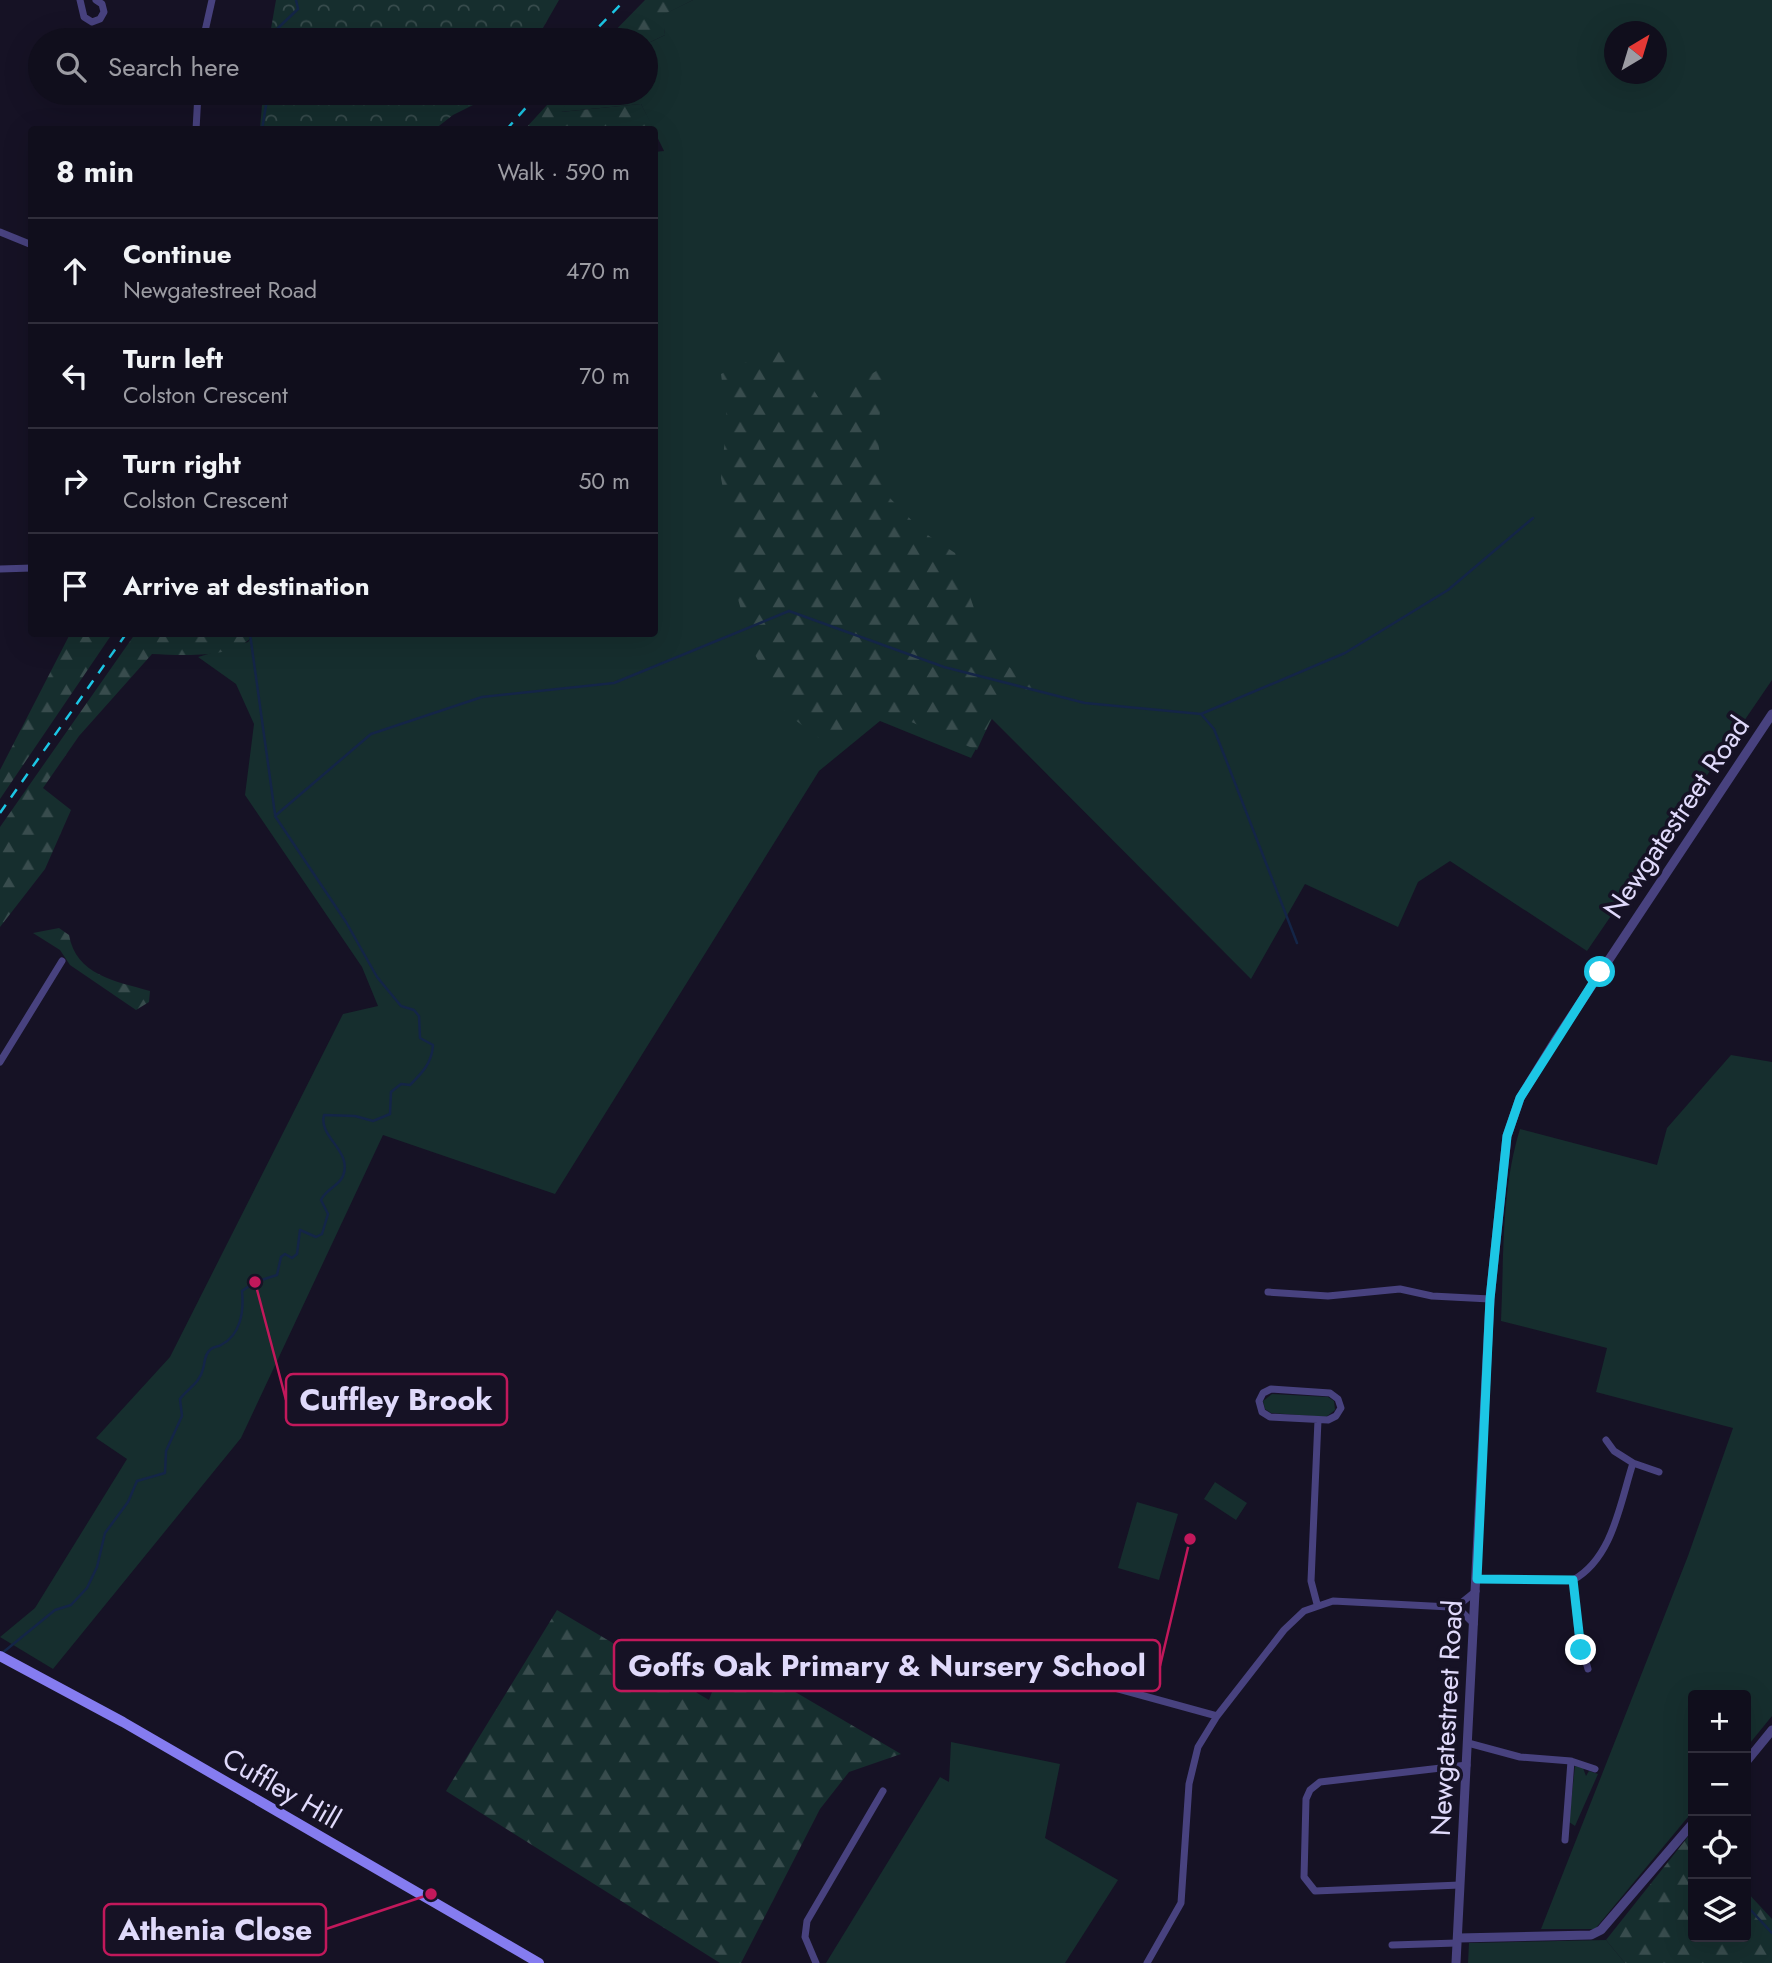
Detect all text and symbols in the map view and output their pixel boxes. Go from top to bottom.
north arrow [1604,21,1667,84]
search box [28,28,658,105]
icon: search [52,48,90,86]
text: Search here [108,48,240,86]
text: 8 min [56,150,134,193]
text: Walk · 590 m [497,155,630,189]
text: Continue [123,235,232,273]
icon: ahead [56,252,94,290]
text: 470 m [566,254,630,288]
text: Newgatestreet Road [123,273,317,307]
text: Turn left [123,340,223,378]
icon: left [56,357,94,395]
text: 70 m [579,359,630,393]
text: Colston Crescent [123,378,288,412]
text: Turn right [123,445,241,483]
icon: right [56,462,94,500]
text: 50 m [578,464,630,498]
text: Colston Crescent [123,483,288,517]
icon: arrive [56,567,94,605]
text: Arrive at destination [123,567,370,605]
street label: Newgatestreet Road [1593,708,1760,927]
route start [1584,956,1615,987]
callout: Cuffley Brook [286,1374,507,1425]
text: Cuffley Brook [300,1378,493,1421]
street label: Newgatestreet Road [1420,1599,1473,1837]
route end [1565,1634,1596,1665]
callout: Goffs Oak Primary & Nursery School [614,1640,1160,1691]
text: Goffs Oak Primary & Nursery School [628,1644,1146,1687]
map controls [1688,1690,1751,1942]
button: + [1688,1690,1751,1753]
street label: Cuffley Hill [215,1738,349,1839]
button: − [1688,1753,1751,1816]
button: locate [1688,1816,1751,1879]
button: layers [1688,1879,1751,1942]
callout: Athenia Close [104,1904,326,1955]
text: Athenia Close [117,1908,312,1951]

